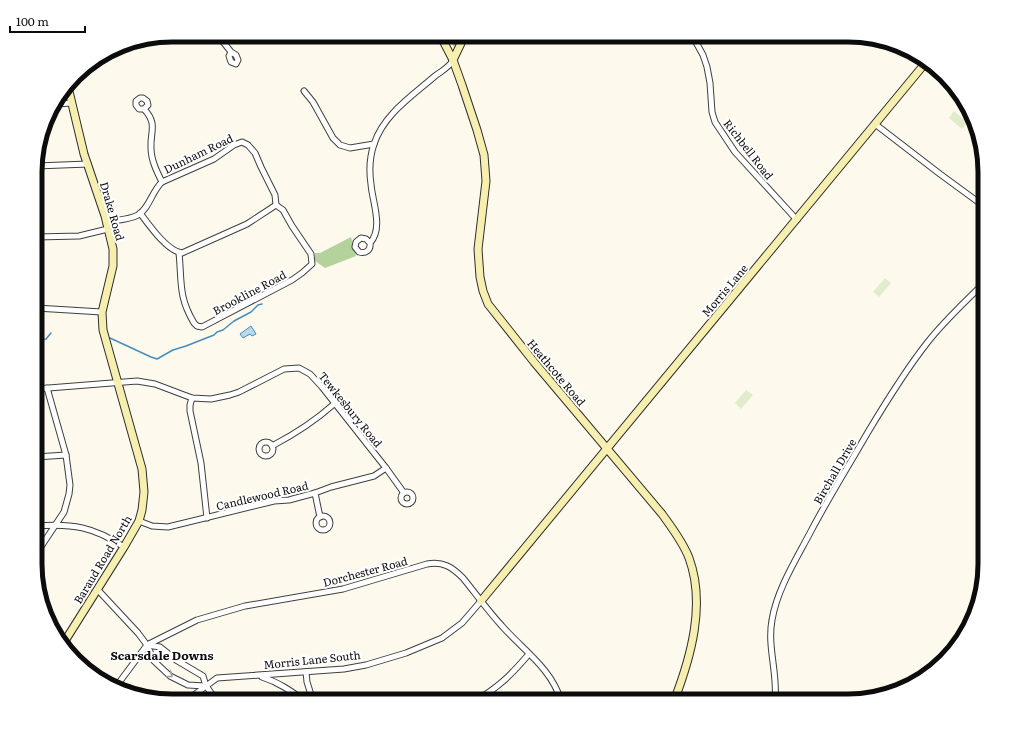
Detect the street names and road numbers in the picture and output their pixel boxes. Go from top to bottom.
street label: Richbell Road [720,116,778,183]
street label: Dunham Road [161,129,236,177]
street label: Drake Road [97,180,129,243]
street label: Morris Lane [697,260,751,320]
street label: Brookline Road [210,266,289,318]
street label: Heathcote Road [524,335,590,409]
street label: Tewkesbury Road [315,368,387,450]
street label: Birchall Drive [809,435,859,507]
street label: Candlewood Road [214,477,310,513]
street label: Baraud Road North [69,512,135,606]
street label: Dorchester Road [321,552,409,590]
street label: Morris Lane South [263,646,361,672]

